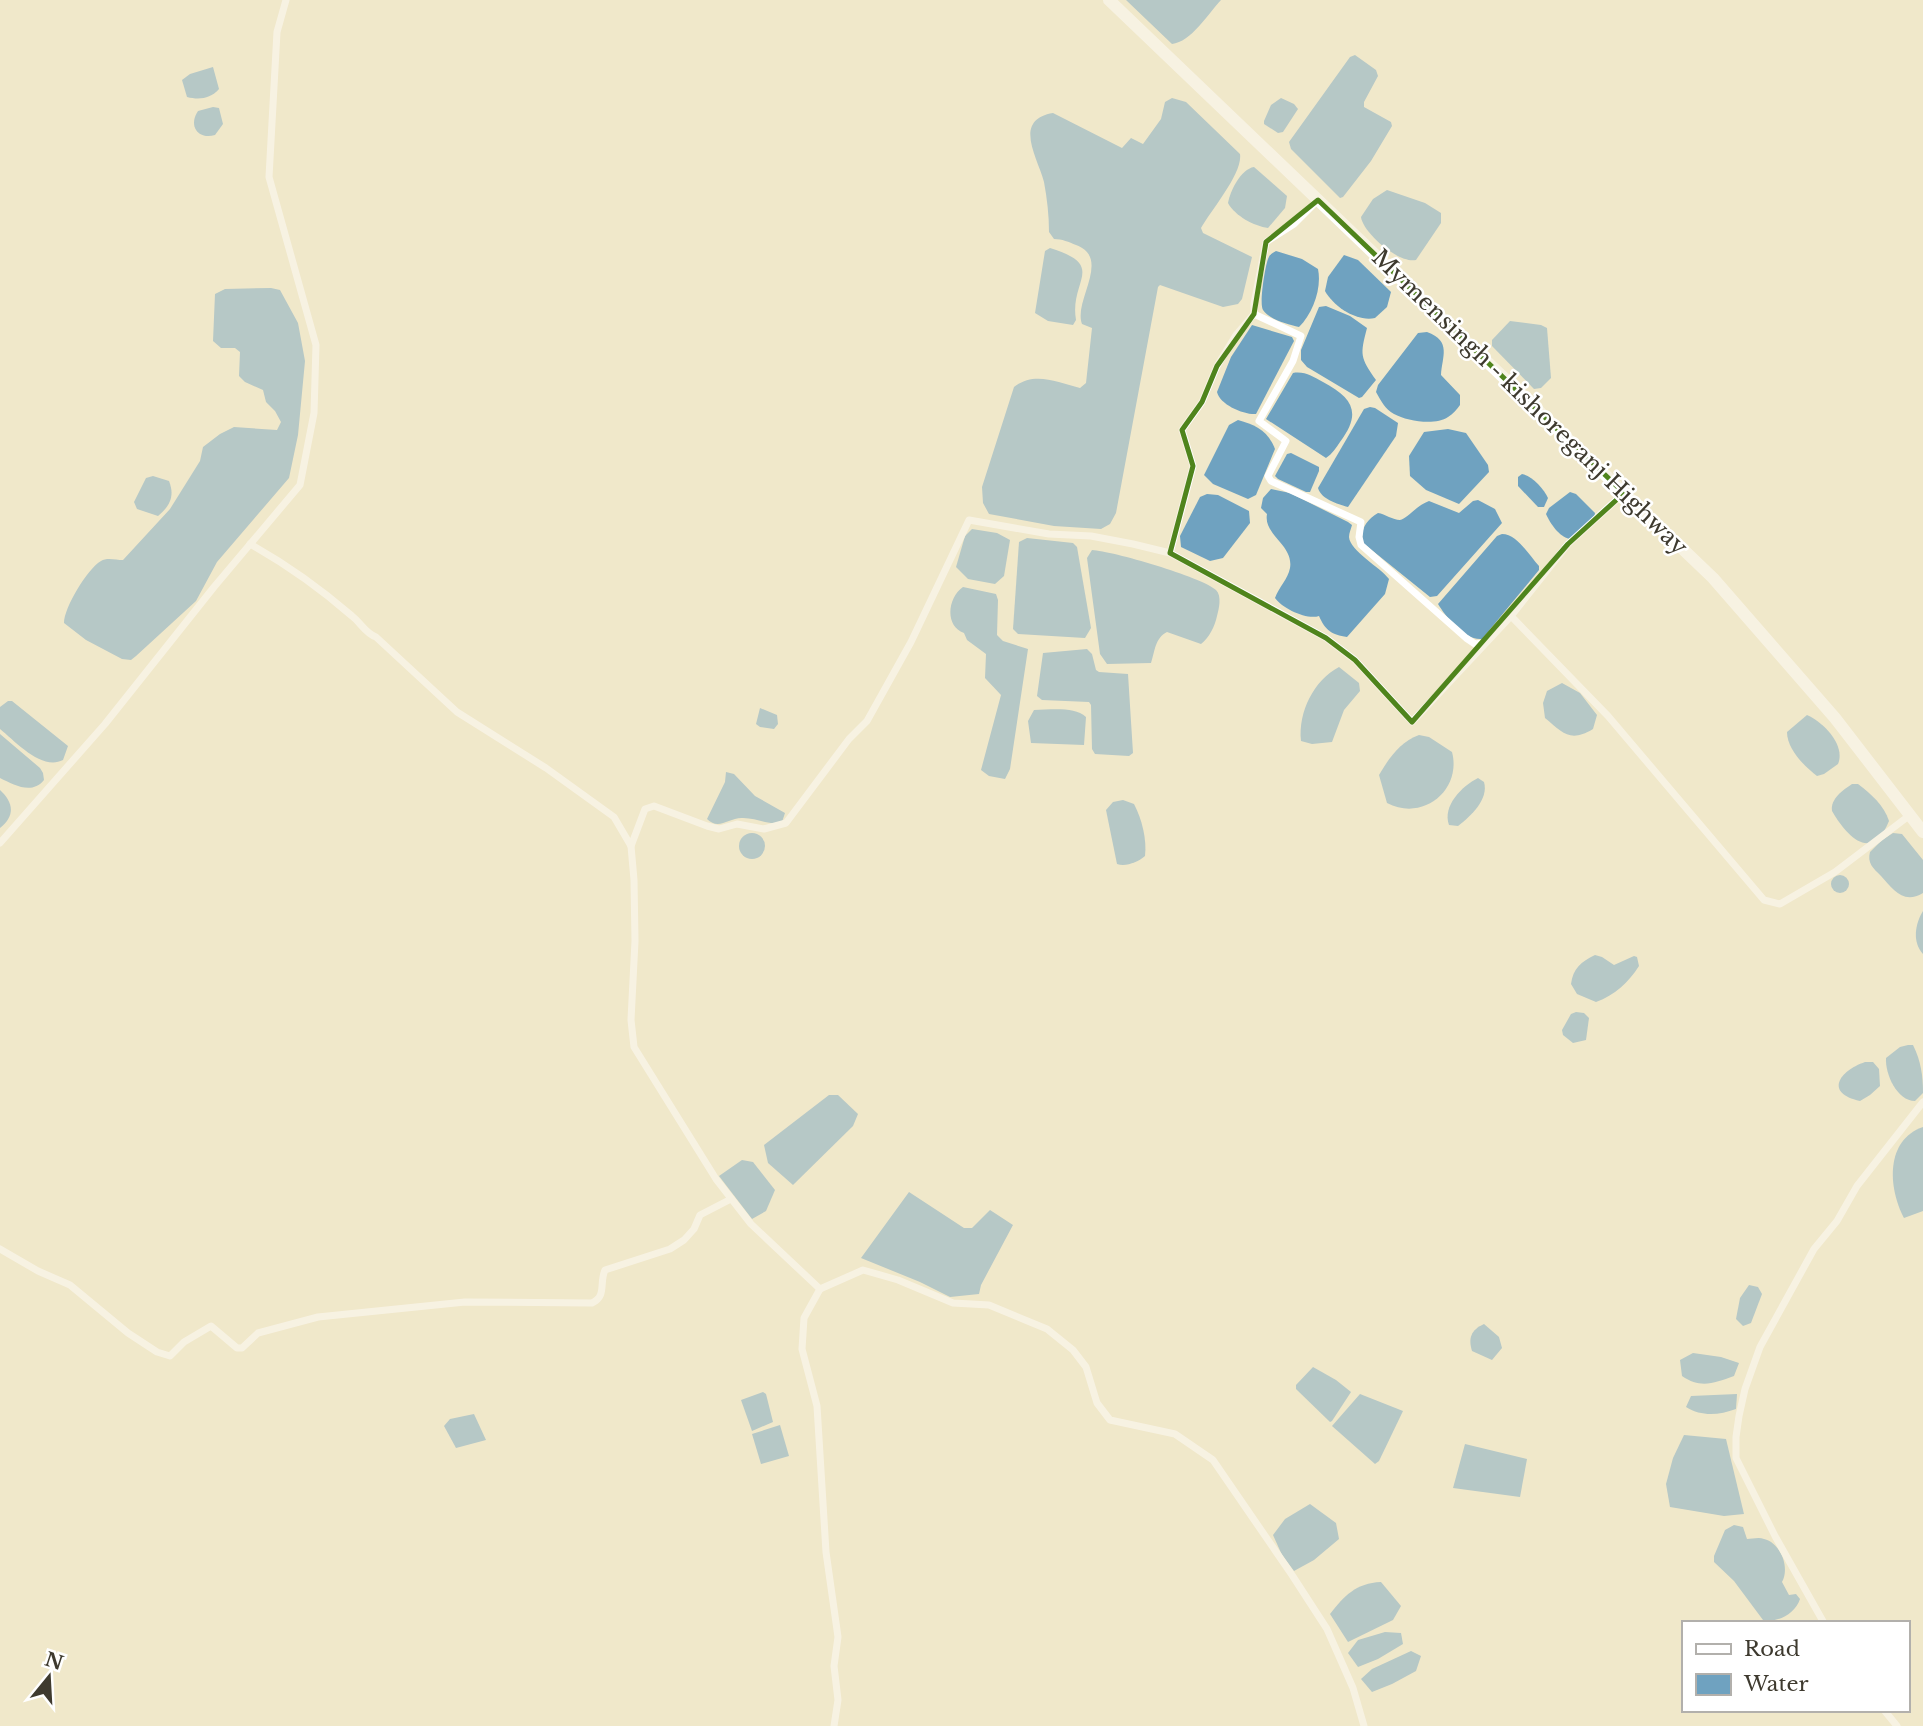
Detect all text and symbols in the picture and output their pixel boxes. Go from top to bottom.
street label: Mymensingh - kishoreganj Highway [1366,243,1694,561]
legend [1682,1621,1909,1712]
text: Road [1744,1636,1800,1662]
north arrow [14,1642,84,1712]
text: N [42,1648,66,1675]
text: Water [1743,1671,1808,1697]

